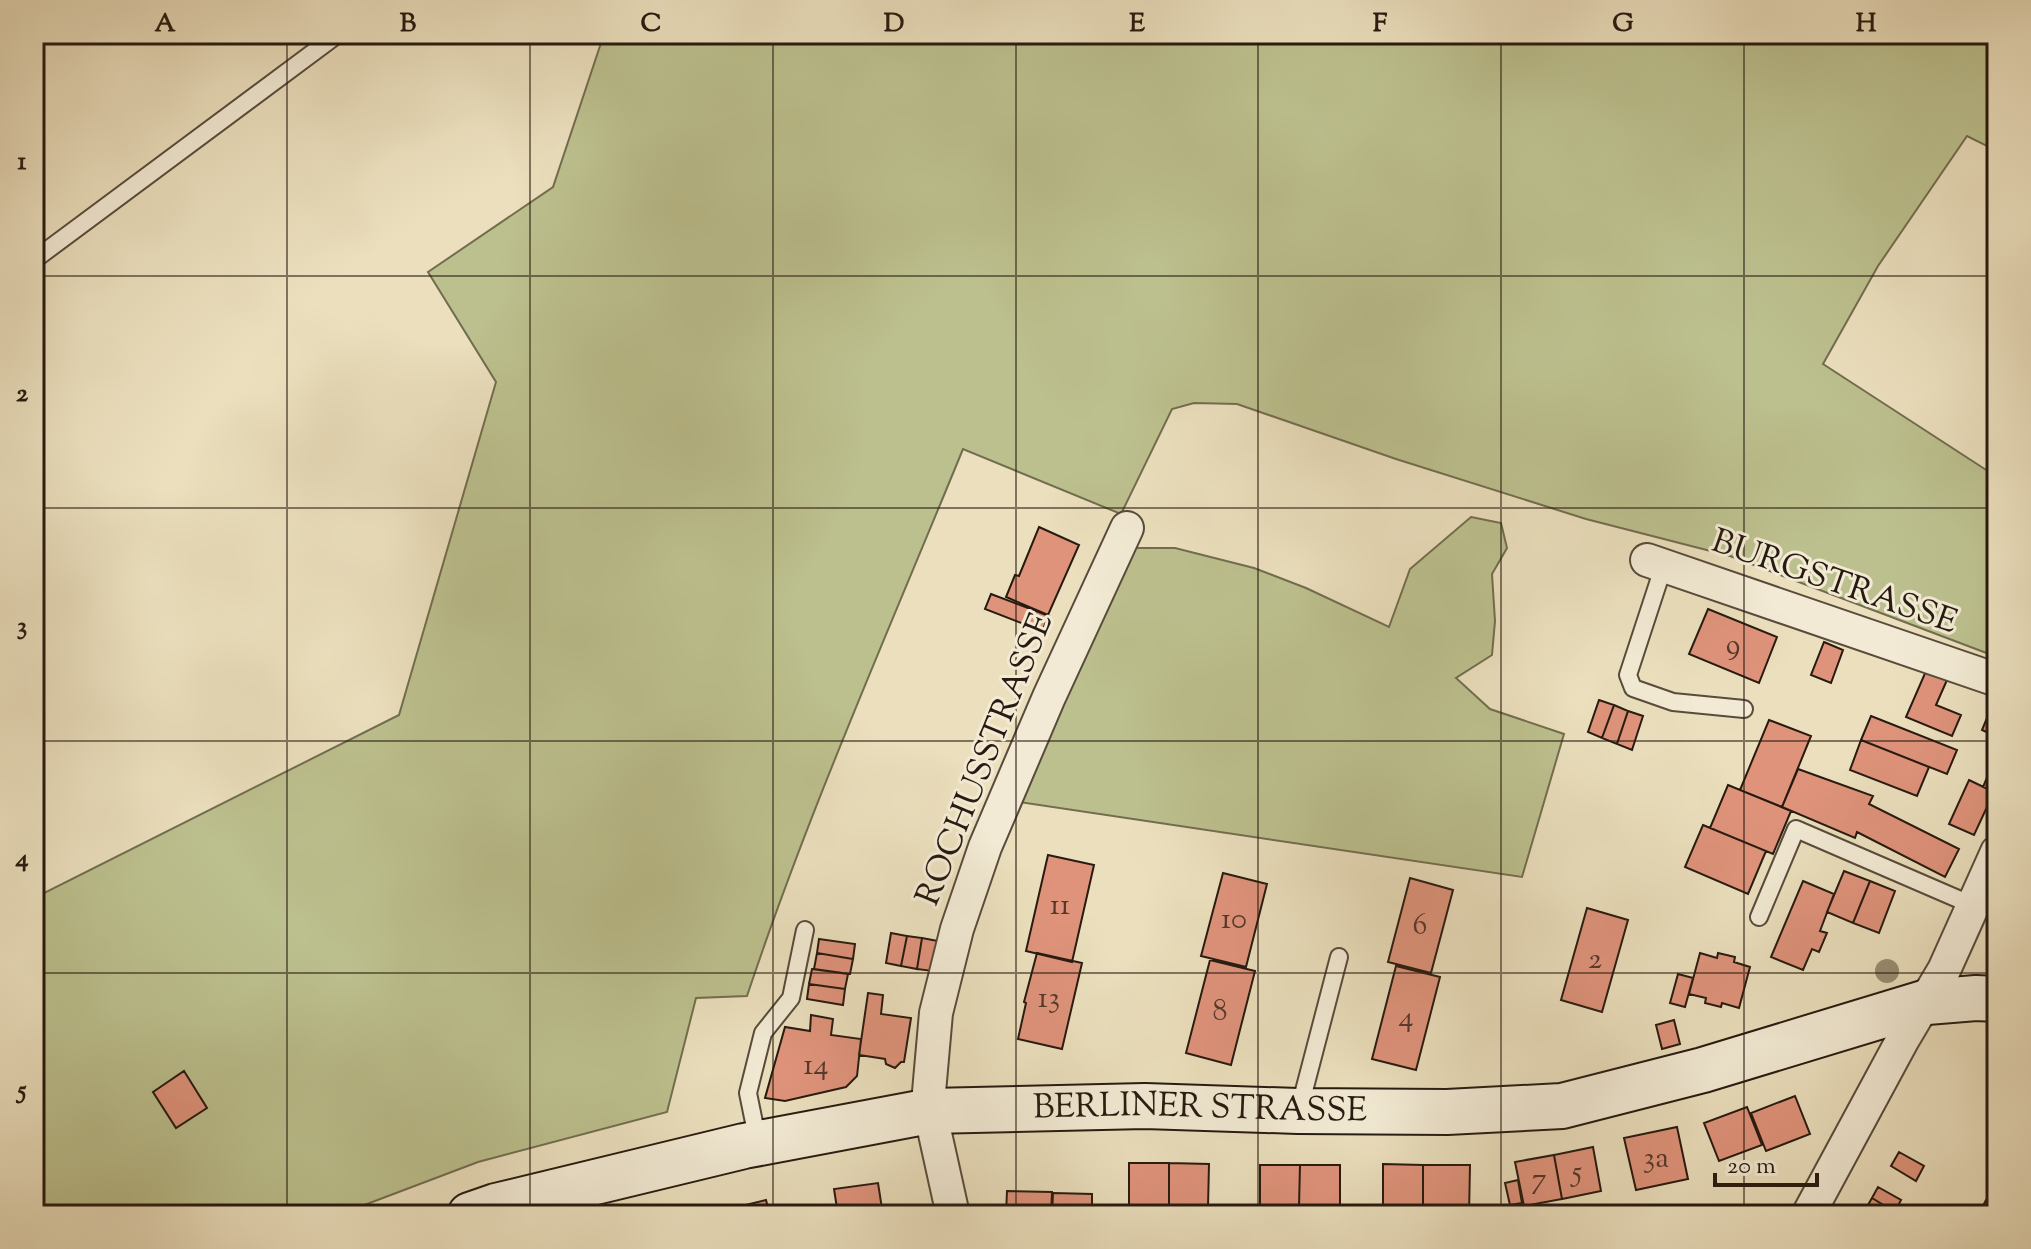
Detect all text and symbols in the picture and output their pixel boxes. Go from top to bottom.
text: A [154,6,176,43]
text: B [400,6,417,43]
text: C [641,6,661,43]
text: D [884,6,904,43]
text: E [1129,6,1145,43]
text: F [1373,6,1388,43]
text: G [1612,6,1634,43]
text: H [1856,6,1877,43]
text: 1 [18,144,27,181]
text: 2 [16,376,29,413]
street label: BURGSTRASSE [1704,518,1964,648]
street label: ROCHUSSTRASSE [905,606,1067,914]
text: 3 [17,609,27,646]
house number: 9 [1726,625,1740,668]
text: 4 [14,841,29,878]
house number: 11 [1050,885,1070,928]
house number: 10 [1221,899,1247,942]
house number: 6 [1413,905,1427,948]
house number: 2 [1588,939,1602,982]
house number: 13 [1038,978,1060,1021]
house number: 8 [1213,991,1228,1034]
house number: 4 [1398,997,1414,1040]
house number: 14 [803,1045,829,1088]
text: 5 [16,1073,27,1110]
street label: BERLINER STRASSE [1032,1081,1367,1136]
scale bar [1715,1137,1817,1187]
house number: 3a [1643,1138,1669,1181]
text: 20 m [1727,1150,1776,1184]
house number: 5 [1570,1152,1582,1195]
house number: 7 [1531,1159,1547,1202]

